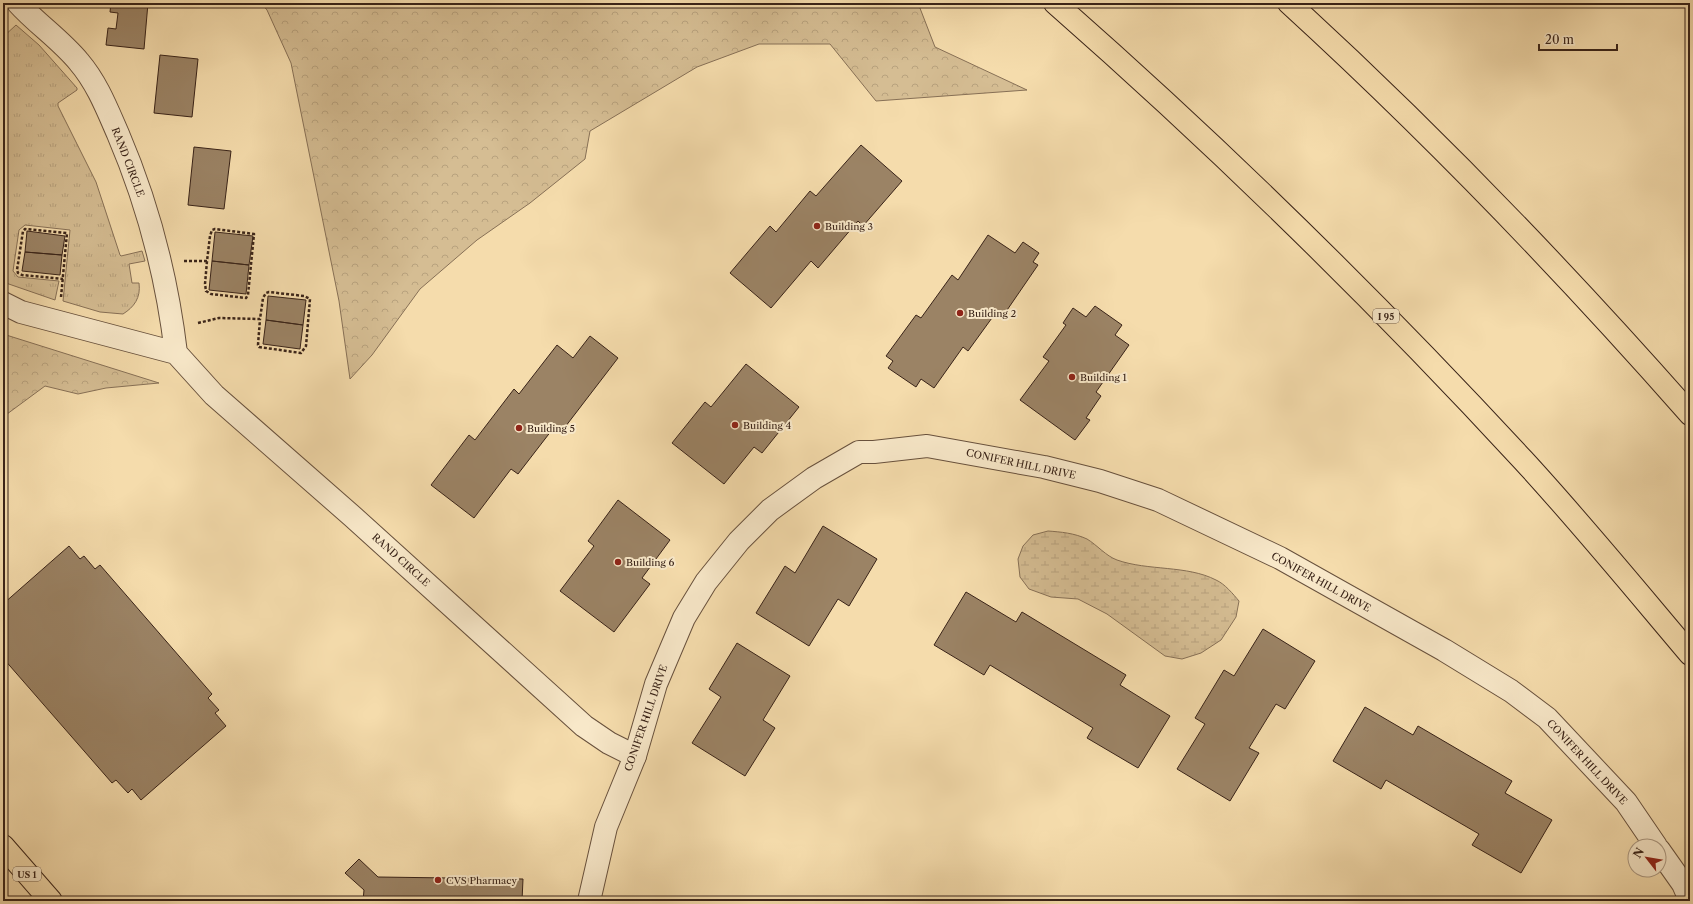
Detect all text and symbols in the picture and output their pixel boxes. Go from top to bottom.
scale bar [1539,26,1617,52]
text: 20 m [1545,32,1574,47]
street label: RAND CIRCLE [109,125,147,199]
place label: Building 3 [825,220,873,233]
marker: Building 3 [812,221,822,231]
place label: Building 2 [968,307,1016,320]
marker: Building 2 [955,308,965,318]
road number: I 95 [1373,309,1399,323]
place label: Building 1 [1080,371,1127,384]
marker: Building 1 [1067,372,1077,382]
place label: Building 4 [743,419,791,432]
marker: Building 4 [730,420,740,430]
place label: Building 5 [527,422,575,435]
marker: Building 5 [514,423,524,433]
street label: CONIFER HILL DRIVE [965,446,1077,482]
street label: RAND CIRCLE [369,531,433,590]
street label: CONIFER HILL DRIVE [1269,549,1373,615]
place label: Building 6 [626,556,674,569]
marker: Building 6 [613,557,623,567]
street label: CONIFER HILL DRIVE [622,663,670,773]
street label: CONIFER HILL DRIVE [1544,717,1630,807]
north arrow [1627,838,1667,878]
text: N [1630,845,1647,861]
road number: US 1 [13,867,41,881]
place label: CVS Pharmacy [446,874,517,887]
marker: CVS Pharmacy [433,875,443,885]

